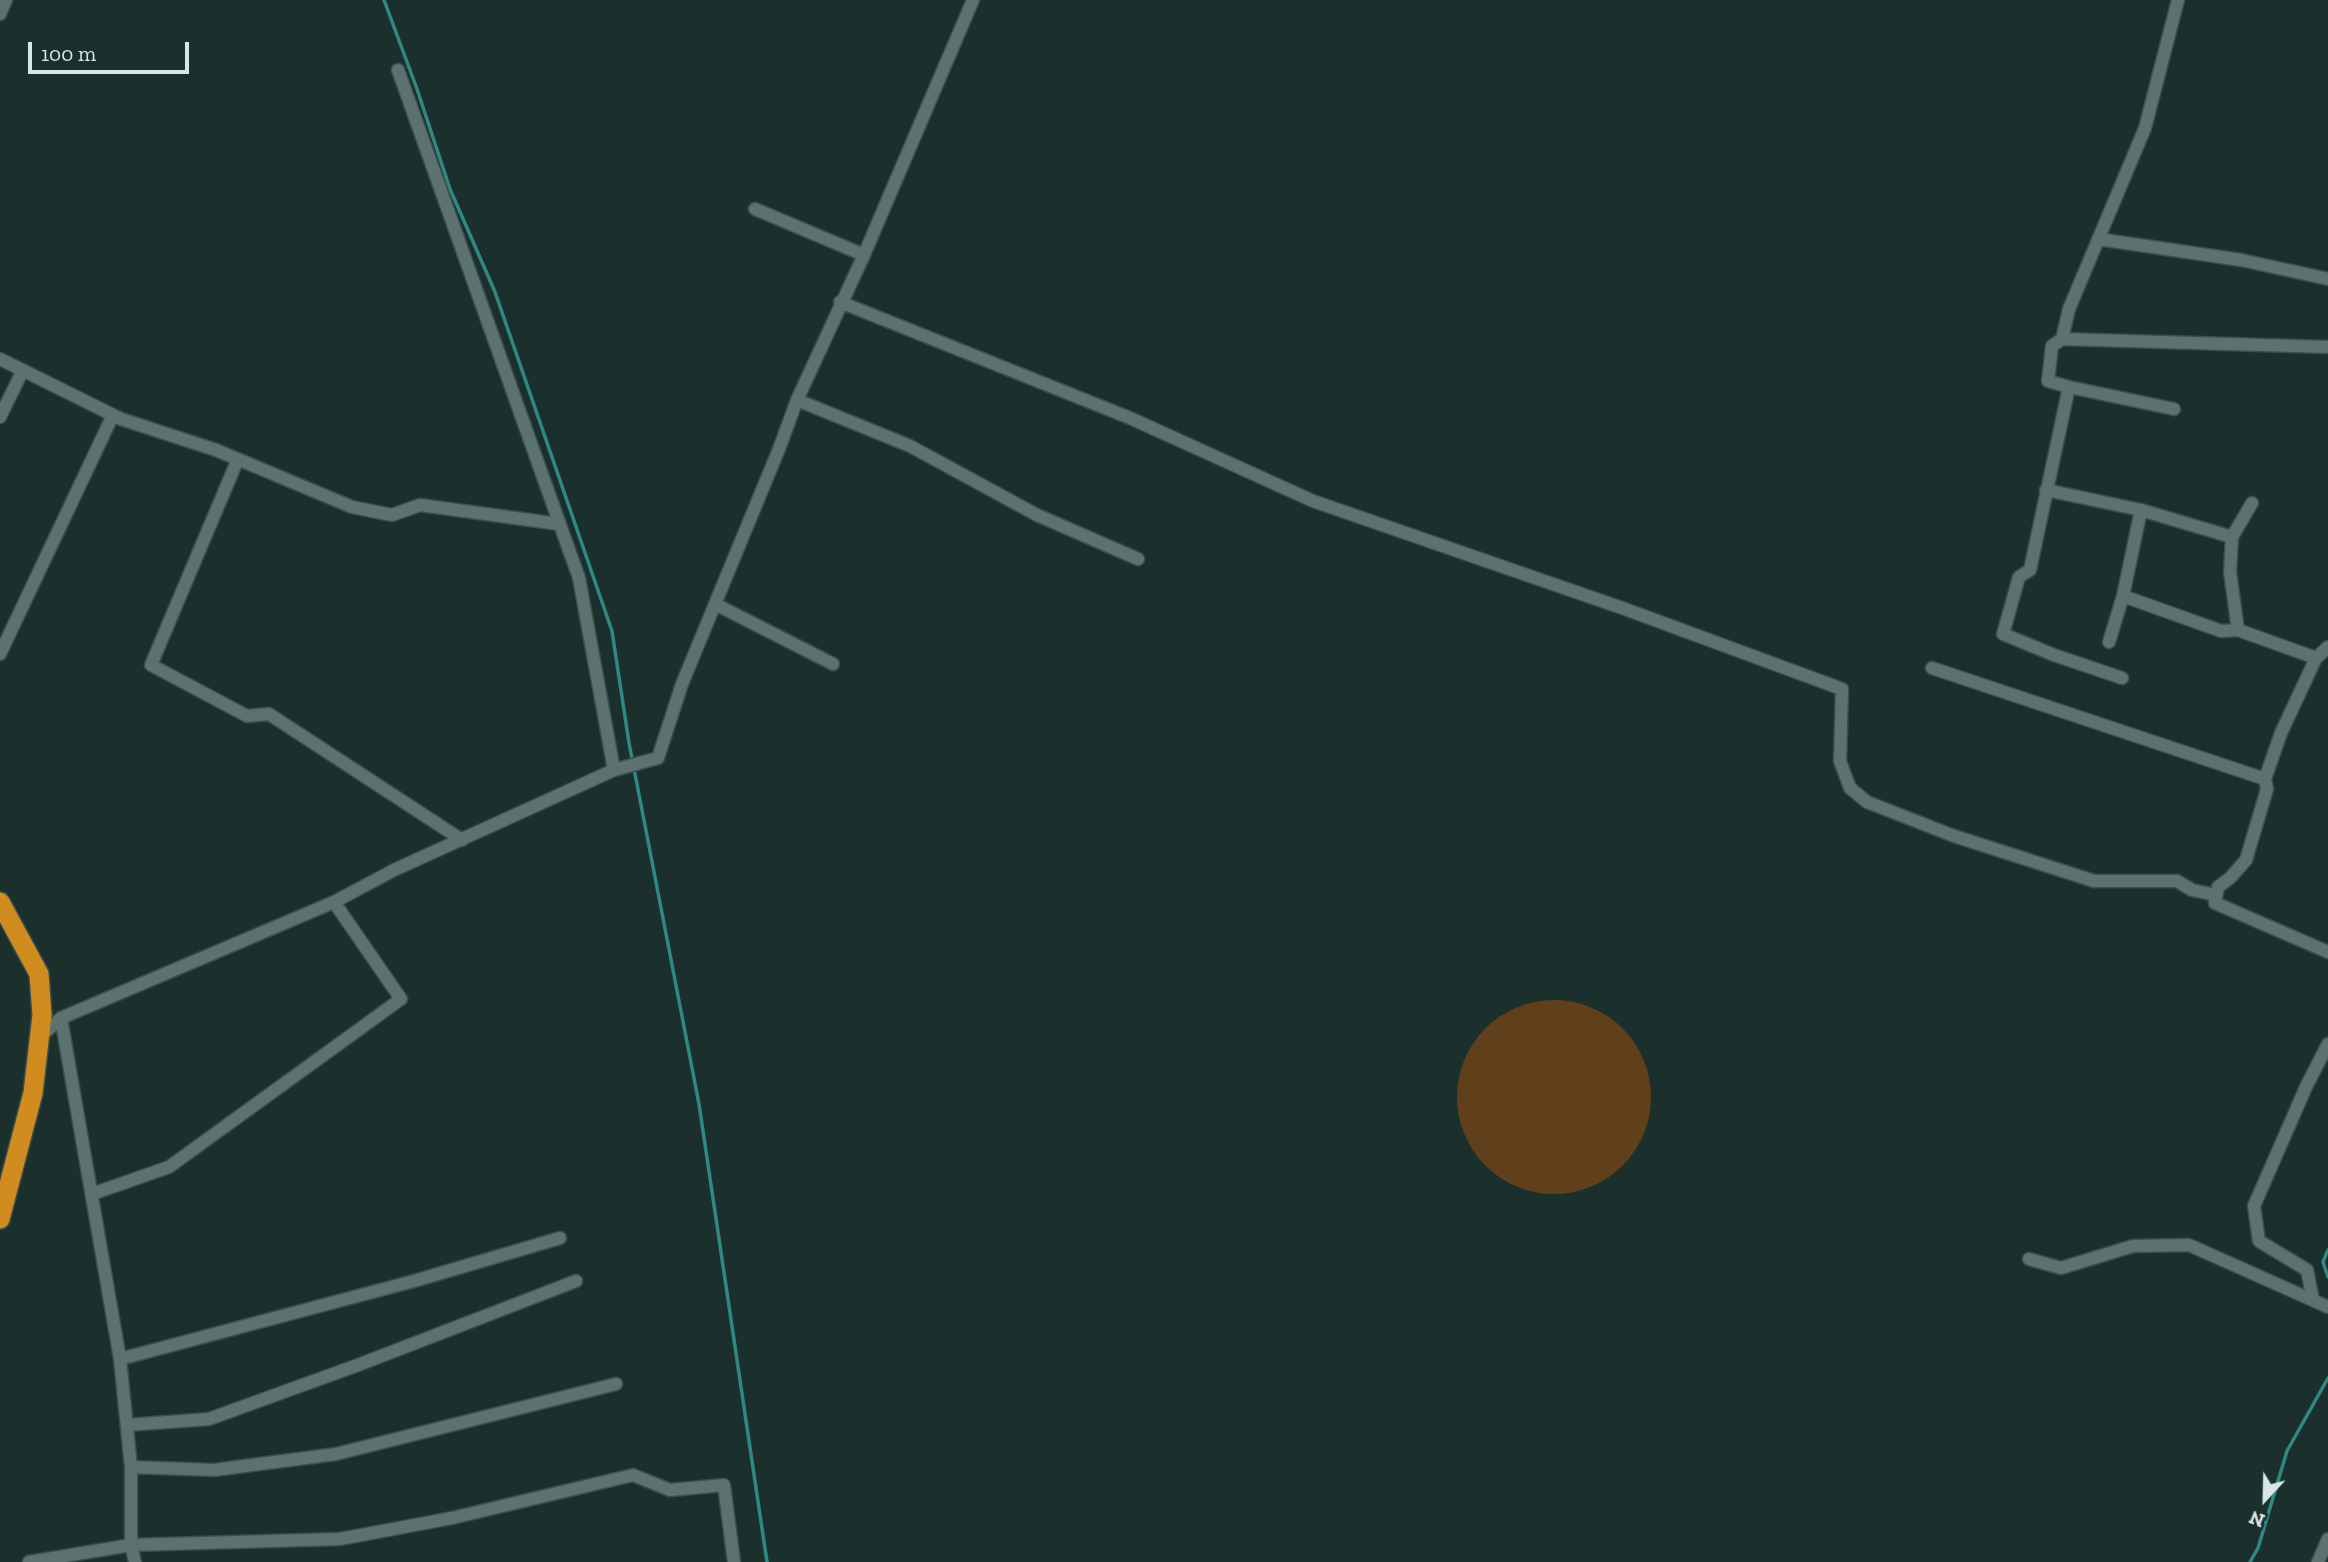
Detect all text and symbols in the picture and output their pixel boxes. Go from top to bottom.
scale bar [32,28,192,72]
text: 100 m [41,41,96,66]
north arrow [2230,1464,2300,1534]
text: N [2246,1506,2268,1532]

